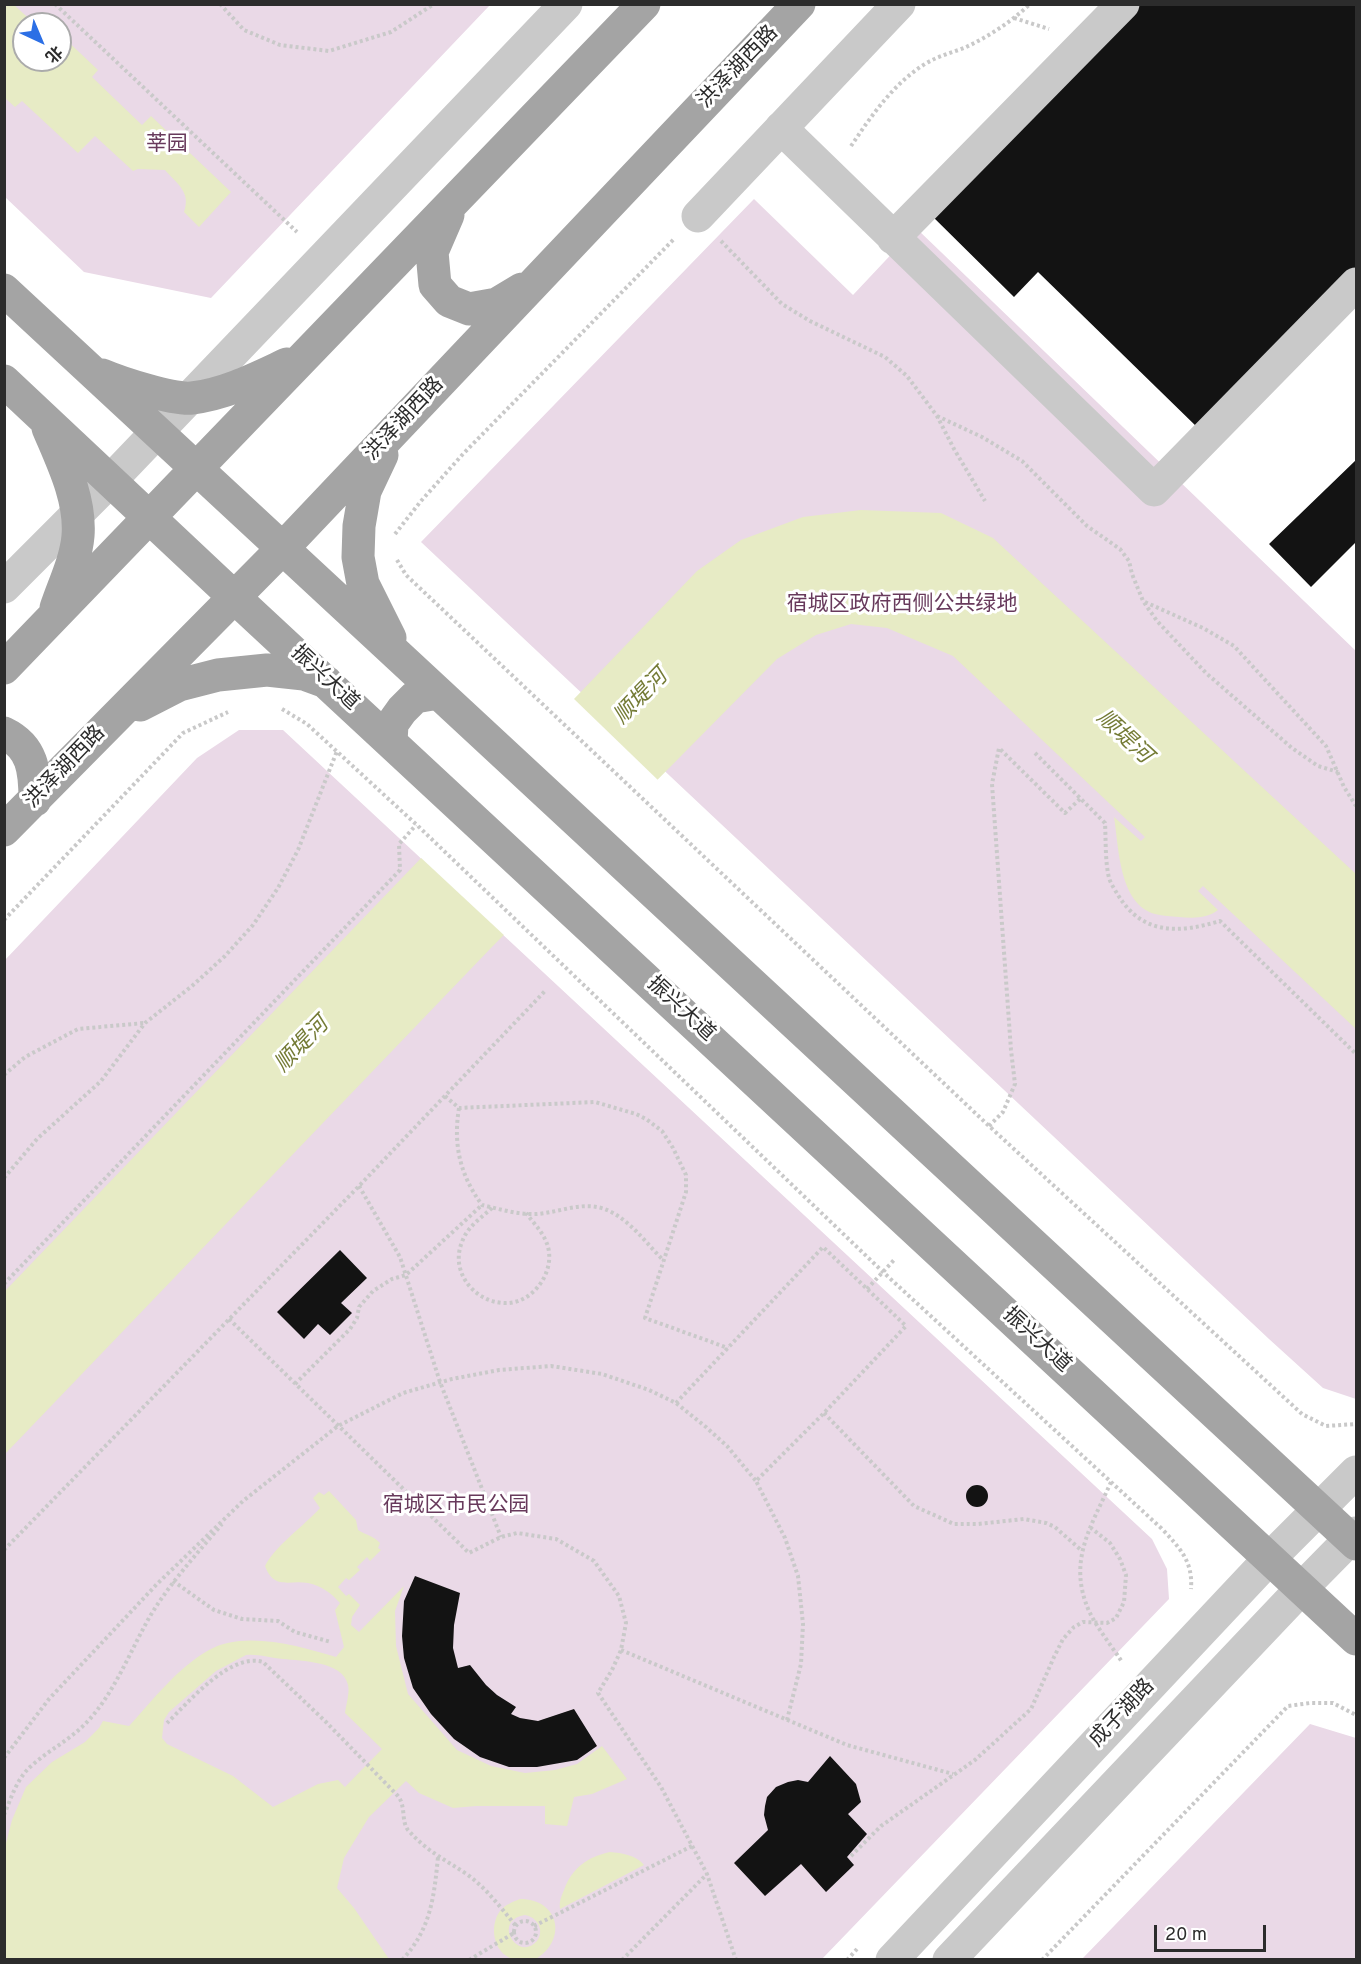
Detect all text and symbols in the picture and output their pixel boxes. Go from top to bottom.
north arrow [12,12,72,72]
street label: 洪泽湖西路 [693,21,785,115]
text: 北 [40,41,66,66]
park label: 莘园 [146,133,188,159]
street label: 洪泽湖西路 [360,373,450,467]
park label: 宿城区政府西侧公共绿地 [787,593,1017,619]
street label: 振兴大道 [285,641,363,717]
water label: 顺堤河 [610,665,674,731]
water label: 顺堤河 [1090,706,1156,770]
street label: 洪泽湖西路 [20,721,112,815]
street label: 振兴大道 [641,972,719,1048]
water label: 顺堤河 [271,1013,335,1079]
street label: 振兴大道 [997,1303,1075,1379]
park label: 宿城区市民公园 [383,1494,529,1520]
street label: 成子湖路 [1085,1675,1161,1753]
scale bar [1157,1913,1270,1951]
text: 20 m [1165,1924,1207,1947]

